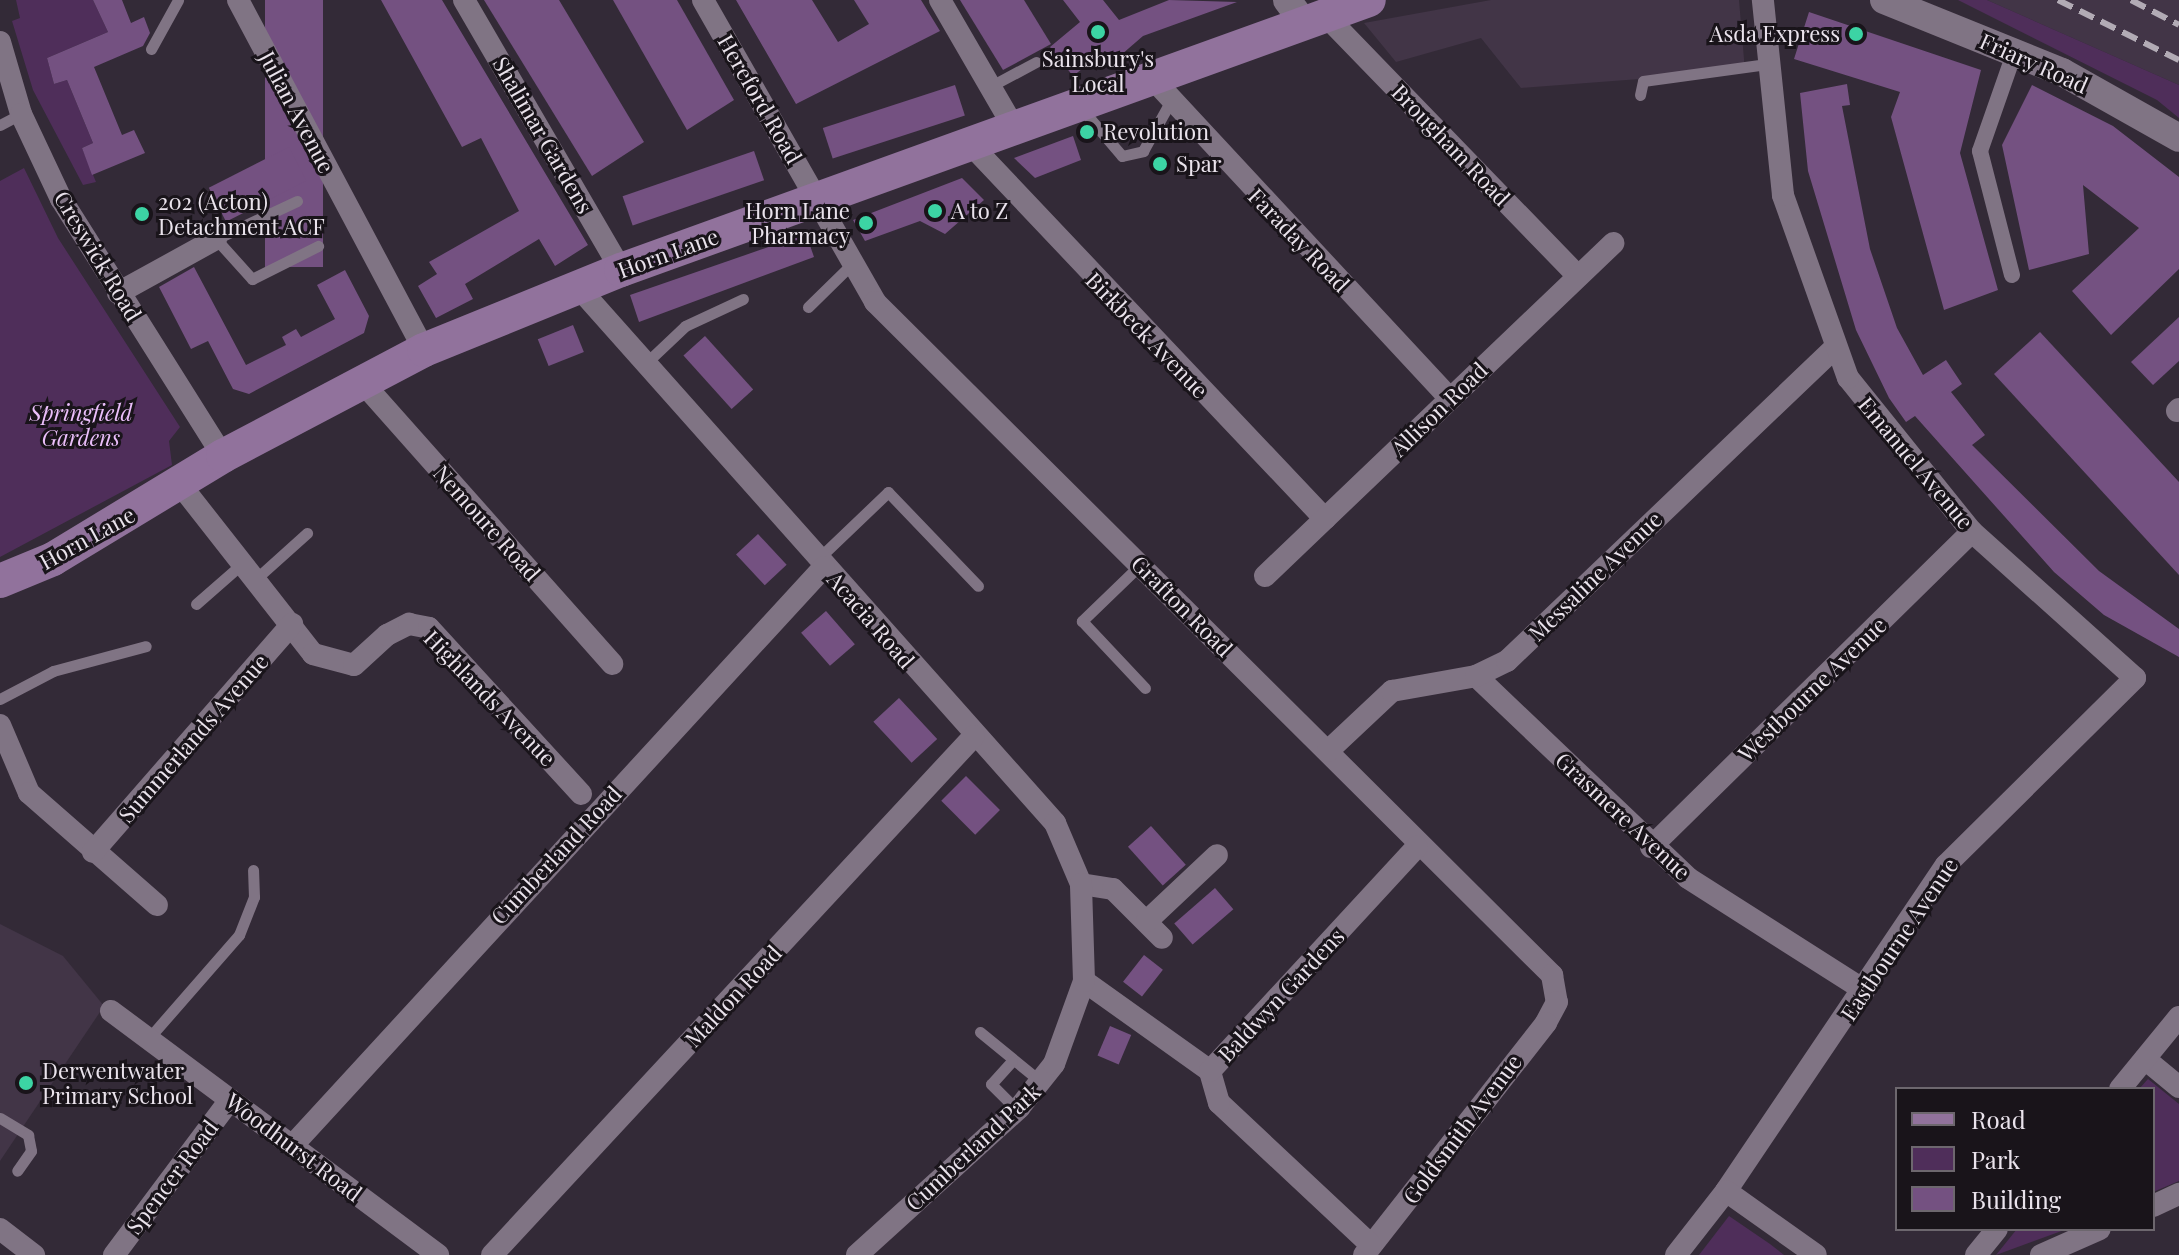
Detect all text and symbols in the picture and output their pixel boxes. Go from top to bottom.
place label: Asda Express [1709,21,1840,47]
marker: Sainsbury's Local [1089,23,1107,41]
marker: Asda Express [1847,25,1865,43]
street label: Friary Road [1976,27,2092,99]
street label: Hereford Road [712,30,808,168]
place label: Sainsbury's Local [1042,45,1154,96]
street label: Julian Avenue [254,46,340,178]
street label: Shalimar Gardens [487,52,599,218]
street label: Brougham Road [1387,79,1515,211]
place label: Revolution [1103,119,1209,145]
marker: Revolution [1078,123,1096,141]
place label: Spar [1176,151,1221,177]
marker: Spar [1151,155,1169,173]
street label: Faraday Road [1243,183,1355,297]
street label: Creswick Road [49,186,147,326]
place label: 202 (Acton) Detachment ACF [158,188,326,240]
place label: Horn Lane Pharmacy [745,197,850,248]
place label: A to Z [951,198,1009,224]
marker: A to Z [926,202,944,220]
marker: 202 (Acton) Detachment ACF [133,205,151,223]
marker: Horn Lane Pharmacy [857,214,875,232]
street label: Horn Lane [614,223,722,283]
street label: Birkbeck Avenue [1080,266,1214,404]
street label: Allison Road [1385,357,1493,461]
street label: Emanuel Avenue [1853,391,1979,535]
park label: Springfield Gardens [30,399,132,450]
street label: Nemoure Road [428,460,546,586]
street label: Horn Lane [35,501,139,575]
street label: Messaline Avenue [1523,506,1667,646]
street label: Grafton Road [1126,550,1238,662]
street label: Acacia Road [822,566,920,674]
street label: Westbourne Avenue [1732,611,1892,767]
street label: Highlands Avenue [418,625,562,771]
street label: Summerlands Avenue [112,648,274,828]
street label: Grasmere Avenue [1550,747,1696,885]
street label: Cumberland Road [485,781,627,929]
street label: Eastbourne Avenue [1835,852,1963,1026]
street label: Baldwyn Gardens [1212,923,1350,1067]
street label: Maldon Road [679,940,787,1052]
street label: Goldsmith Avenue [1397,1049,1527,1209]
place label: Derwentwater Primary School [42,1057,194,1108]
marker: Derwentwater Primary School [17,1074,35,1092]
street label: Cumberland Park [900,1078,1046,1216]
street label: Woodhurst Road [221,1087,367,1207]
legend [1895,1087,2155,1231]
text: Road [1971,1103,2026,1135]
street label: Spencer Road [121,1115,223,1239]
text: Park [1971,1143,2020,1175]
text: Building [1971,1183,2061,1215]

